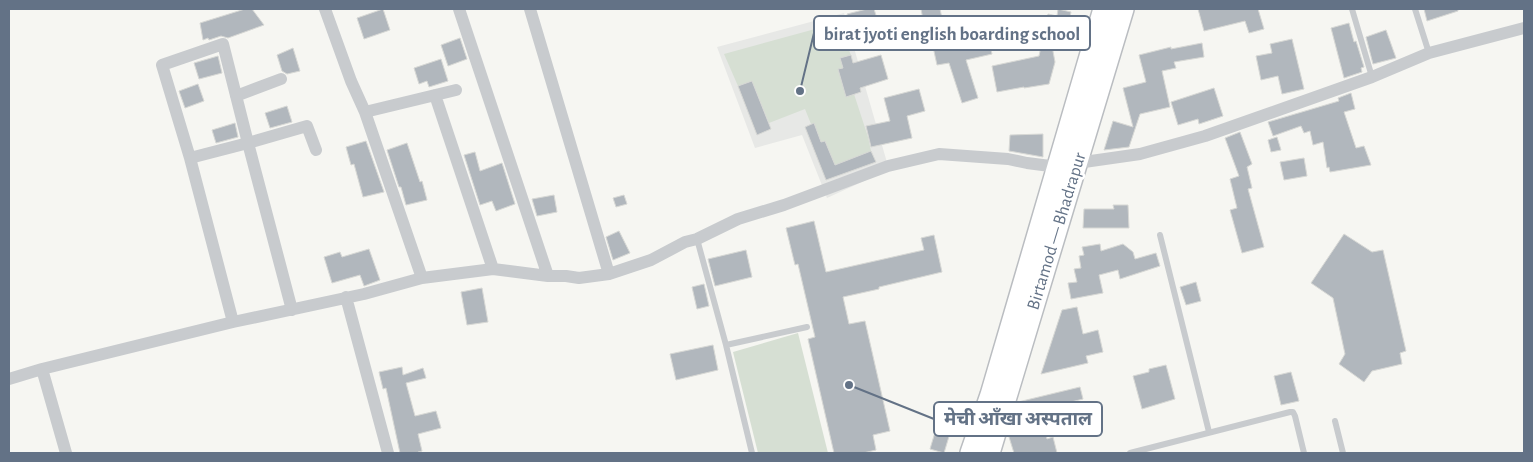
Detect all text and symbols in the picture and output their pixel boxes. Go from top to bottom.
callout: birat jyoti english boarding school [814,16,1090,50]
text: birat jyoti english boarding school [824,25,1080,44]
street label: Birtamod — Bhadrapur [1024,150,1090,312]
callout: मेची आँखा अस्पताल [934,402,1102,436]
text: मेची आँखा अस्पताल [944,407,1093,429]

